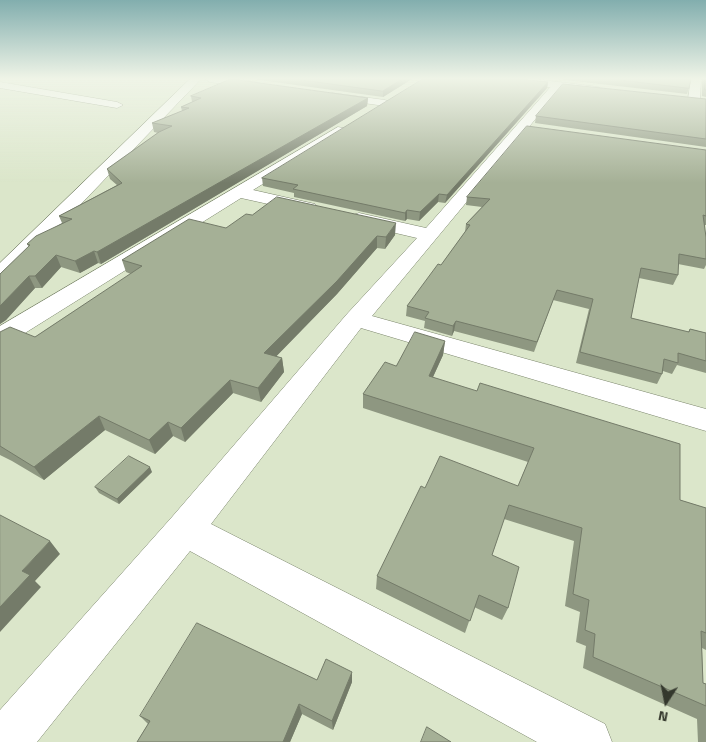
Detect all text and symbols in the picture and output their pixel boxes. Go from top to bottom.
north arrow [641,677,691,727]
text: N [656,706,670,728]

